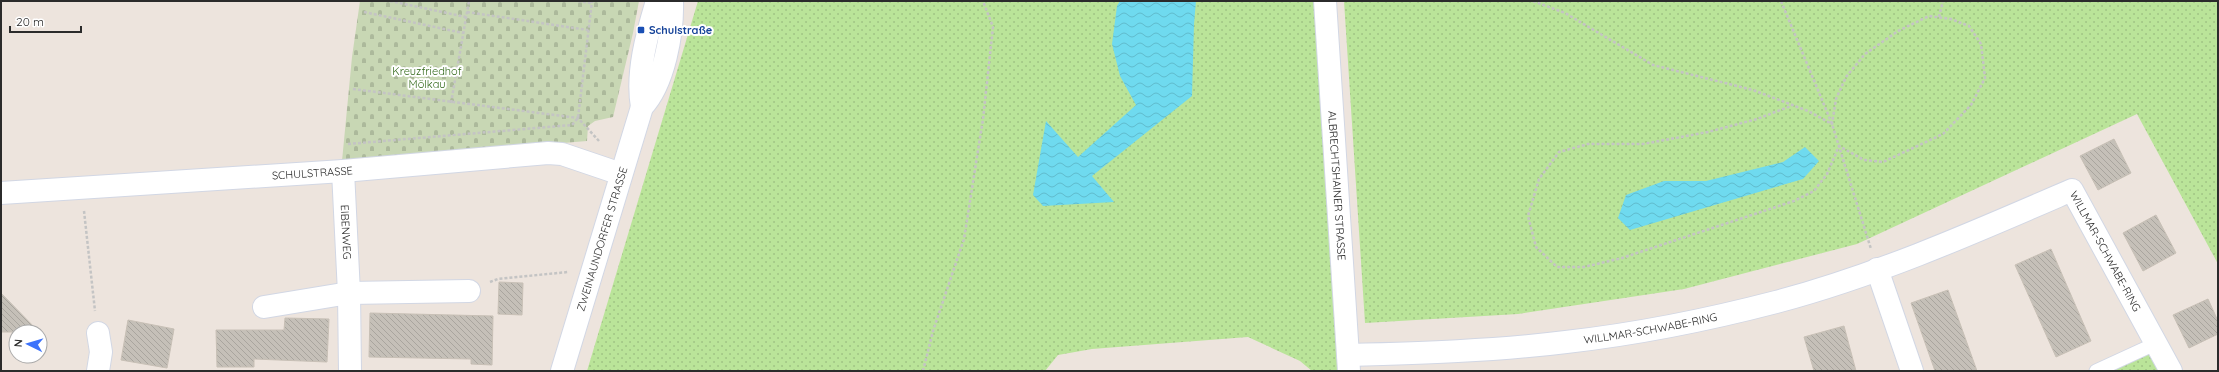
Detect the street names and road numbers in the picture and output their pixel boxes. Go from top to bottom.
street label: ALBRECHTSHAINER STRASSE [1325,110,1349,261]
street label: SCHULSTRASSE [272,163,353,183]
street label: ZWEINAUNDORFER STRASSE [574,165,631,313]
street label: WILLMAR-SCHWABE-RING [2067,188,2144,314]
street label: EIBENWEG [338,204,354,260]
street label: WILLMAR-SCHWABE-RING [1583,309,1718,347]

